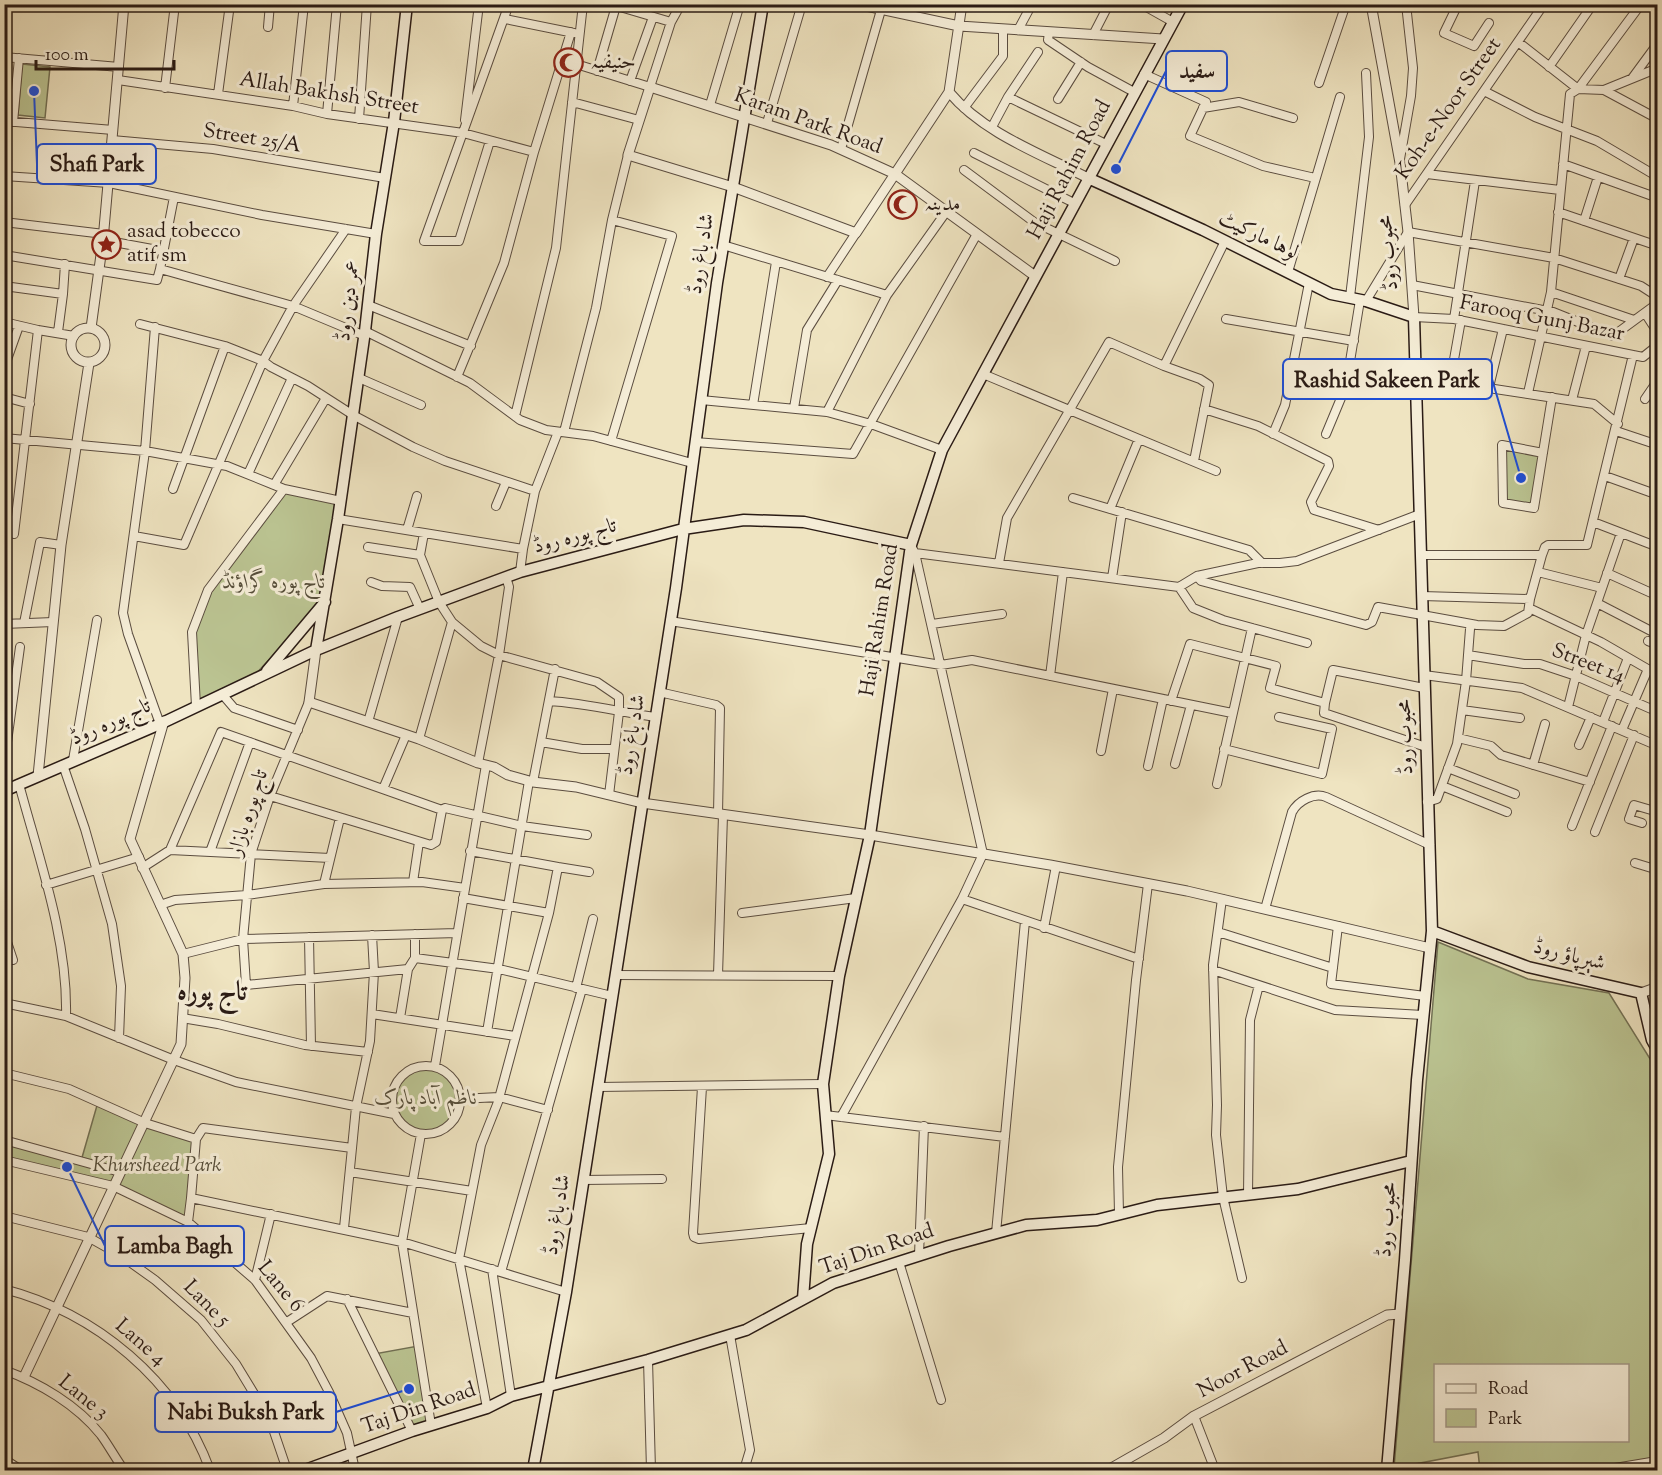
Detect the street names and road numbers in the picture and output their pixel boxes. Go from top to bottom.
street label: Koh-e-Noor Street [1389,32,1509,186]
street label: Allah Bakhsh Street [237,65,421,123]
street label: Karam Park Road [730,81,886,163]
street label: Haji Rahim Road [1021,95,1120,245]
street label: Street 25/A [201,116,303,162]
street label: لوہا مارکیٹ [1213,204,1303,268]
street label: شاد باغ روڈ [681,211,724,297]
street label: محبوب روڈ [1371,214,1407,292]
street label: عمر دین روڈ [329,259,369,343]
street label: Farooq Gunj Bazar [1457,288,1627,350]
street label: تاج پورہ روڈ [530,511,622,564]
street label: Haji Rahim Road [853,541,907,699]
street label: Street 14 [1547,636,1629,692]
street label: تاج پورہ روڈ [66,692,158,756]
street label: شاد باغ روڈ [612,692,655,778]
street label: محبوب روڈ [1390,699,1422,775]
street label: تاج پورہ بازار [220,765,279,863]
street label: شېرپاؤ روڈ [1530,933,1608,979]
street label: شاد باغ روڈ [537,1172,580,1258]
street label: محبوب روڈ [1370,1181,1406,1259]
street label: Taj Din Road [816,1216,938,1284]
street label: Lane 6 [249,1255,311,1319]
street label: Lane 5 [176,1274,236,1334]
street label: Lane 4 [108,1312,172,1374]
street label: Noor Road [1192,1333,1294,1406]
street label: Lane 3 [51,1368,115,1428]
street label: Taj Din Road [358,1375,480,1443]

